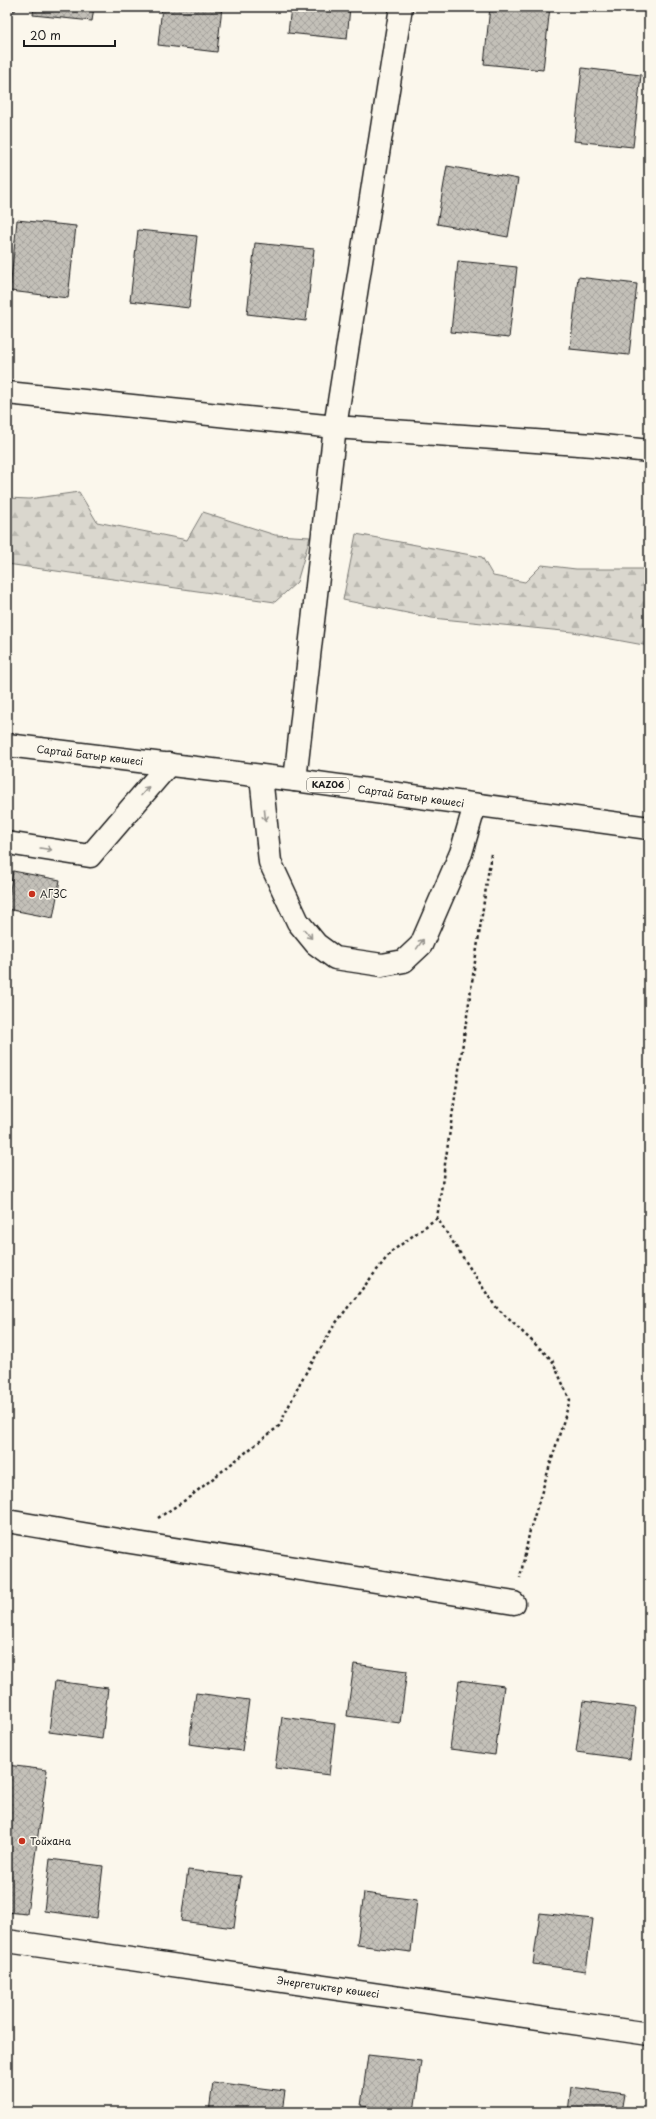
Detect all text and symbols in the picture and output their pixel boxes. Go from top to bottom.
scale bar [24,22,115,48]
text: 20 m [30,26,61,44]
street label: Сартай Батыр көшесі [36,741,144,768]
road number: KАZ06 [307,778,349,792]
street label: Сартай Батыр көшесі [357,781,465,810]
one-way arrow [141,786,150,796]
one-way arrow [261,808,269,821]
one-way arrow [39,845,52,853]
place label: АГЗС [40,886,67,901]
marker: АГЗС [27,889,37,899]
one-way arrow [304,929,313,940]
one-way arrow [416,938,424,949]
place label: Тойхана [30,1833,72,1848]
marker: Тойхана [17,1836,27,1846]
street label: Энергетиктер көшесі [276,1972,380,2001]

